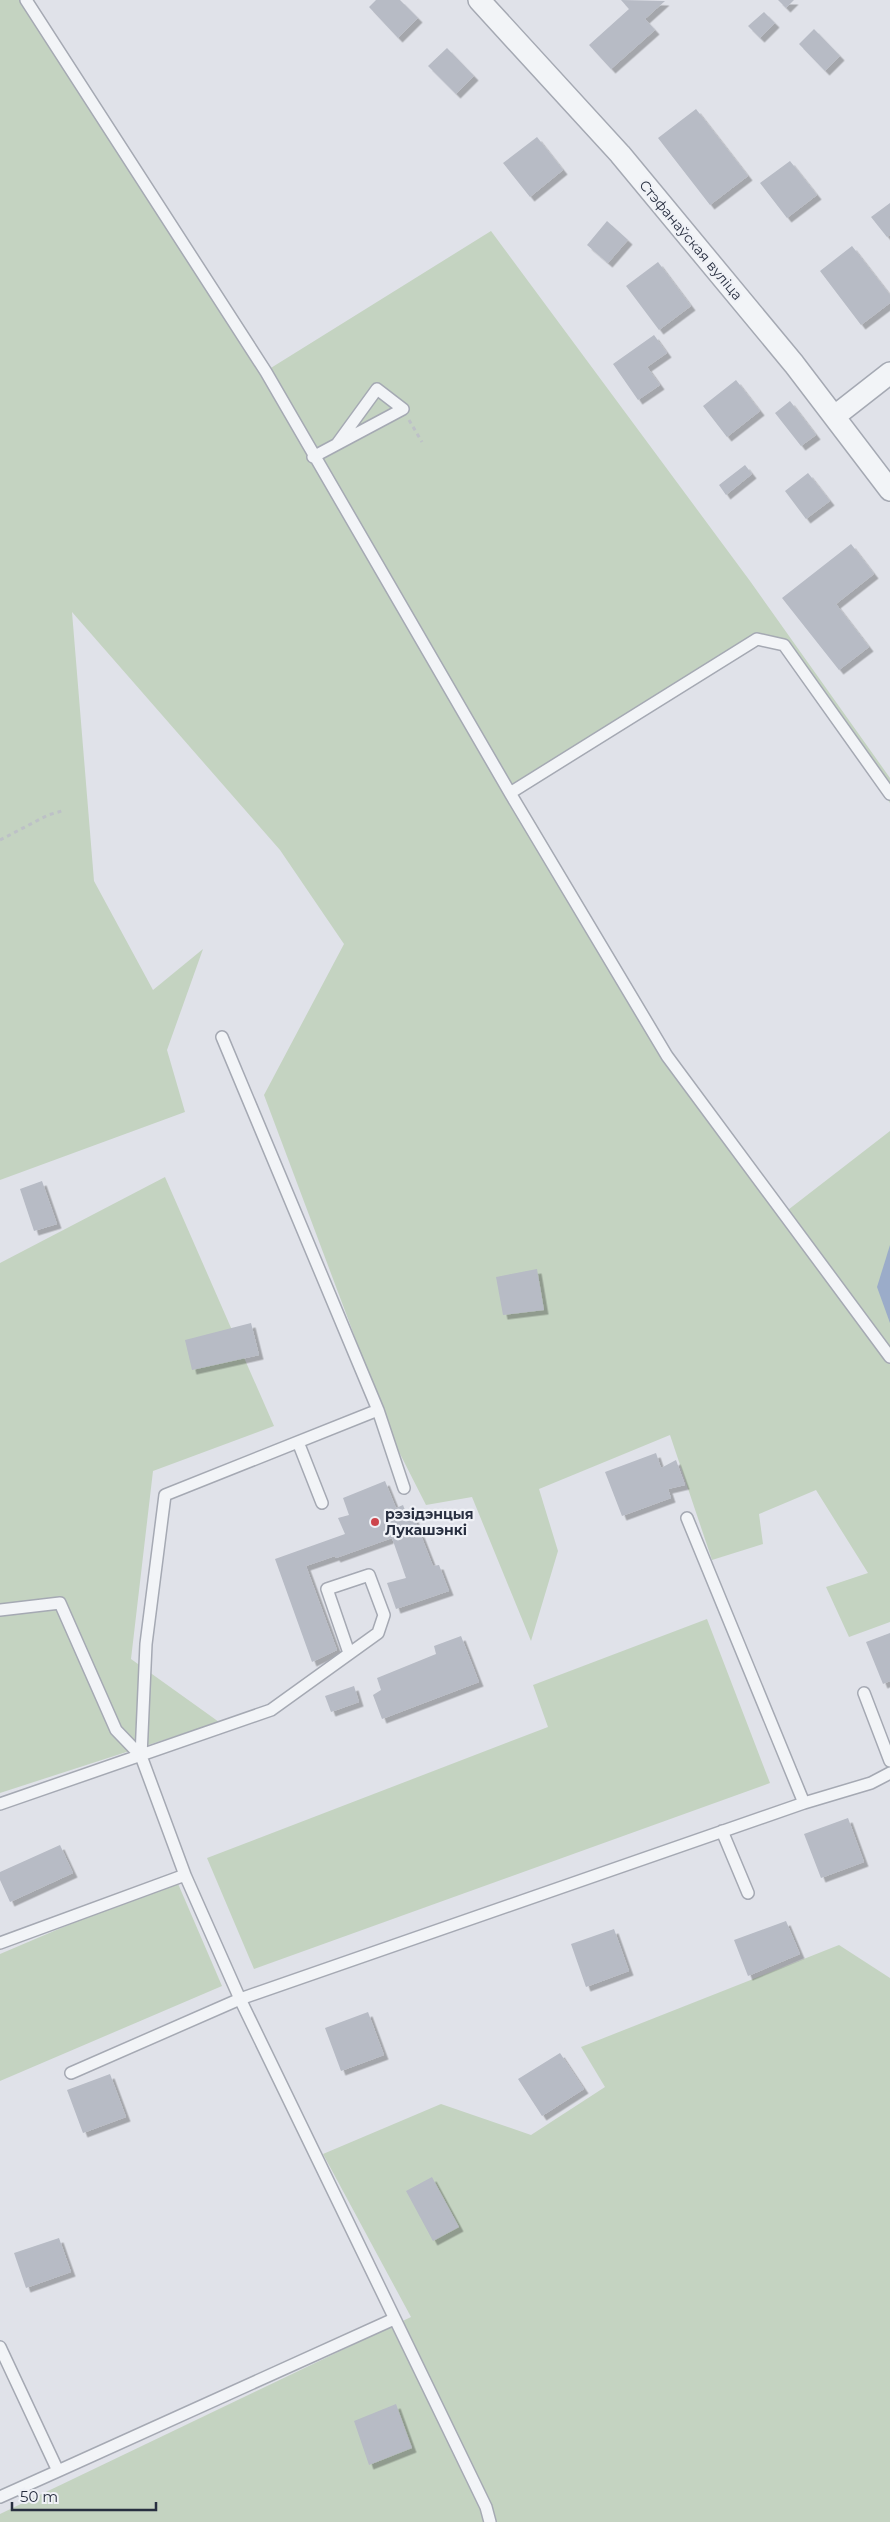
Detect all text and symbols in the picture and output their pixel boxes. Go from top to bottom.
street label: Стэфанаўская вуліца [635,176,747,304]
place label: рэзідэнцыя Лукашэнкі [385,1505,474,1539]
marker: рэзідэнцыя Лукашэнкі [369,1516,381,1528]
scale bar [12,2480,156,2512]
text: 50 m [20,2487,58,2506]

